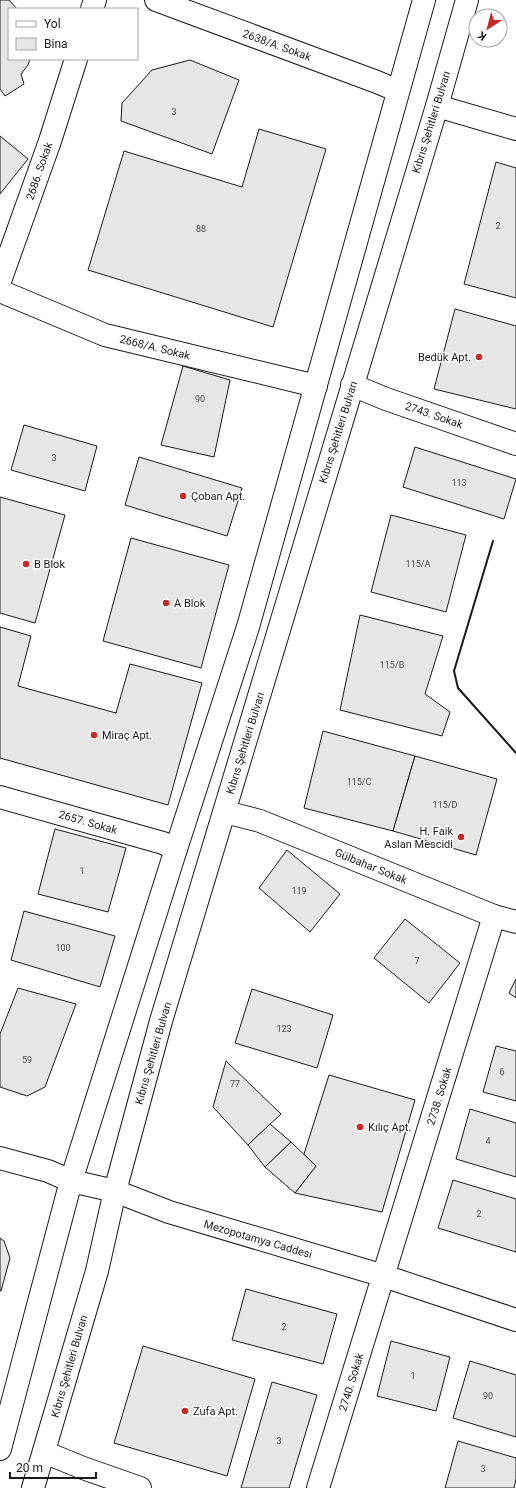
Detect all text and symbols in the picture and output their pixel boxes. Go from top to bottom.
legend [8,8,138,60]
north arrow [468,8,508,48]
text: Yol [44,17,61,31]
street label: 2638/A. Sokak [241,27,313,64]
text: K [475,28,489,43]
text: Bina [44,37,68,51]
street label: Kıbrıs Şehitleri Bulvarı [410,69,453,175]
house number: 3 [171,107,177,117]
street label: 2686. Sokak [24,140,56,202]
house number: 2 [495,221,501,231]
house number: 88 [196,224,206,234]
street label: 2668/A. Sokak [118,332,192,363]
place label: Bedük Apt. [418,351,471,364]
marker: Bedük Apt. [474,352,484,362]
street label: Kıbrıs Şehitleri Bulvarı [317,379,360,485]
house number: 90 [195,394,205,404]
street label: 2743. Sokak [403,400,465,432]
house number: 3 [51,453,57,463]
house number: 113 [451,478,467,488]
place label: Çoban Apt. [191,490,245,503]
marker: Çoban Apt. [178,491,188,501]
place label: B Blok [34,558,65,571]
marker: B Blok [21,559,31,569]
house number: 115/A [406,559,431,569]
place label: A Blok [174,597,206,610]
marker: A Blok [161,598,171,608]
house number: 115/B [380,660,405,670]
street label: Kıbrıs Şehitleri Bulvarı [224,690,267,796]
place label: Miraç Apt. [102,729,152,742]
marker: Miraç Apt. [89,730,99,740]
house number: 115/C [347,777,372,787]
house number: 115/D [433,800,457,810]
street label: 2657. Sokak [57,808,119,837]
place label: H. Faik Aslan Mescidi [384,825,453,851]
marker: H. Faik Aslan Mescidi [456,832,466,842]
street label: Gülbahar Sokak [333,846,409,887]
house number: 1 [79,866,85,876]
house number: 119 [291,886,307,896]
house number: 100 [55,943,71,953]
house number: 7 [414,956,420,966]
street label: Kıbrıs Şehitleri Bulvarı [133,1000,174,1106]
house number: 123 [276,1024,292,1034]
house number: 59 [22,1055,32,1065]
street label: 2738. Sokak [424,1065,455,1127]
house number: 6 [499,1067,505,1077]
house number: 77 [230,1079,240,1089]
place label: Kılıç Apt. [368,1121,411,1134]
marker: Kılıç Apt. [355,1122,365,1132]
house number: 4 [485,1136,491,1146]
house number: 2 [476,1209,482,1219]
street label: Mezopotamya Caddesi [202,1218,314,1261]
street label: Kıbrıs Şehitleri Bulvarı [49,1313,90,1419]
house number: 2 [281,1322,287,1332]
street label: 2740. Sokak [336,1351,367,1413]
house number: 1 [410,1371,416,1381]
house number: 90 [483,1391,493,1401]
place label: Zufa Apt. [193,1405,238,1418]
marker: Zufa Apt. [180,1406,190,1416]
house number: 3 [276,1436,282,1446]
scale bar [10,1454,96,1480]
text: 20 m [16,1461,43,1475]
house number: 3 [480,1464,486,1474]

